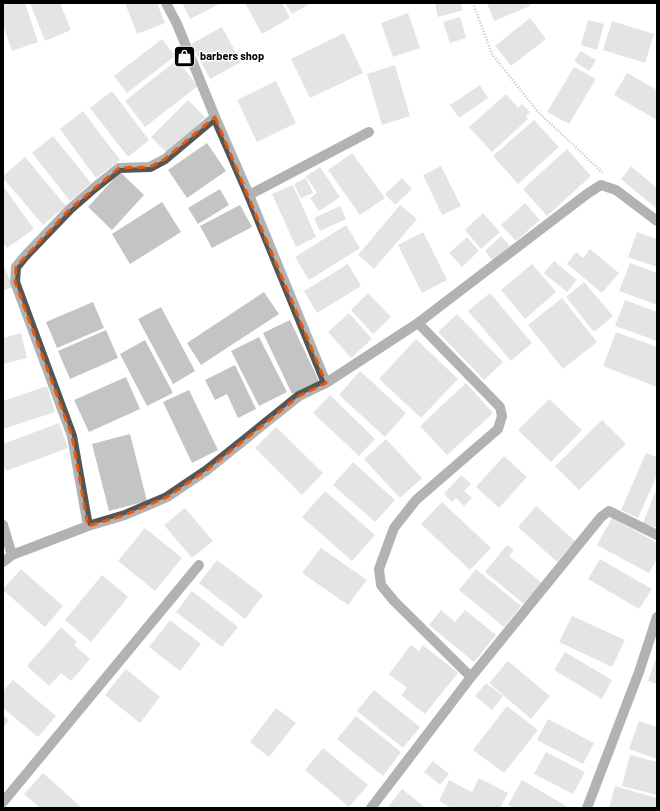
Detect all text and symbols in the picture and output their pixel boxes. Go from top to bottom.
shop icon: barbers shop [171,43,197,69]
place label: barbers shop [200,49,264,62]

